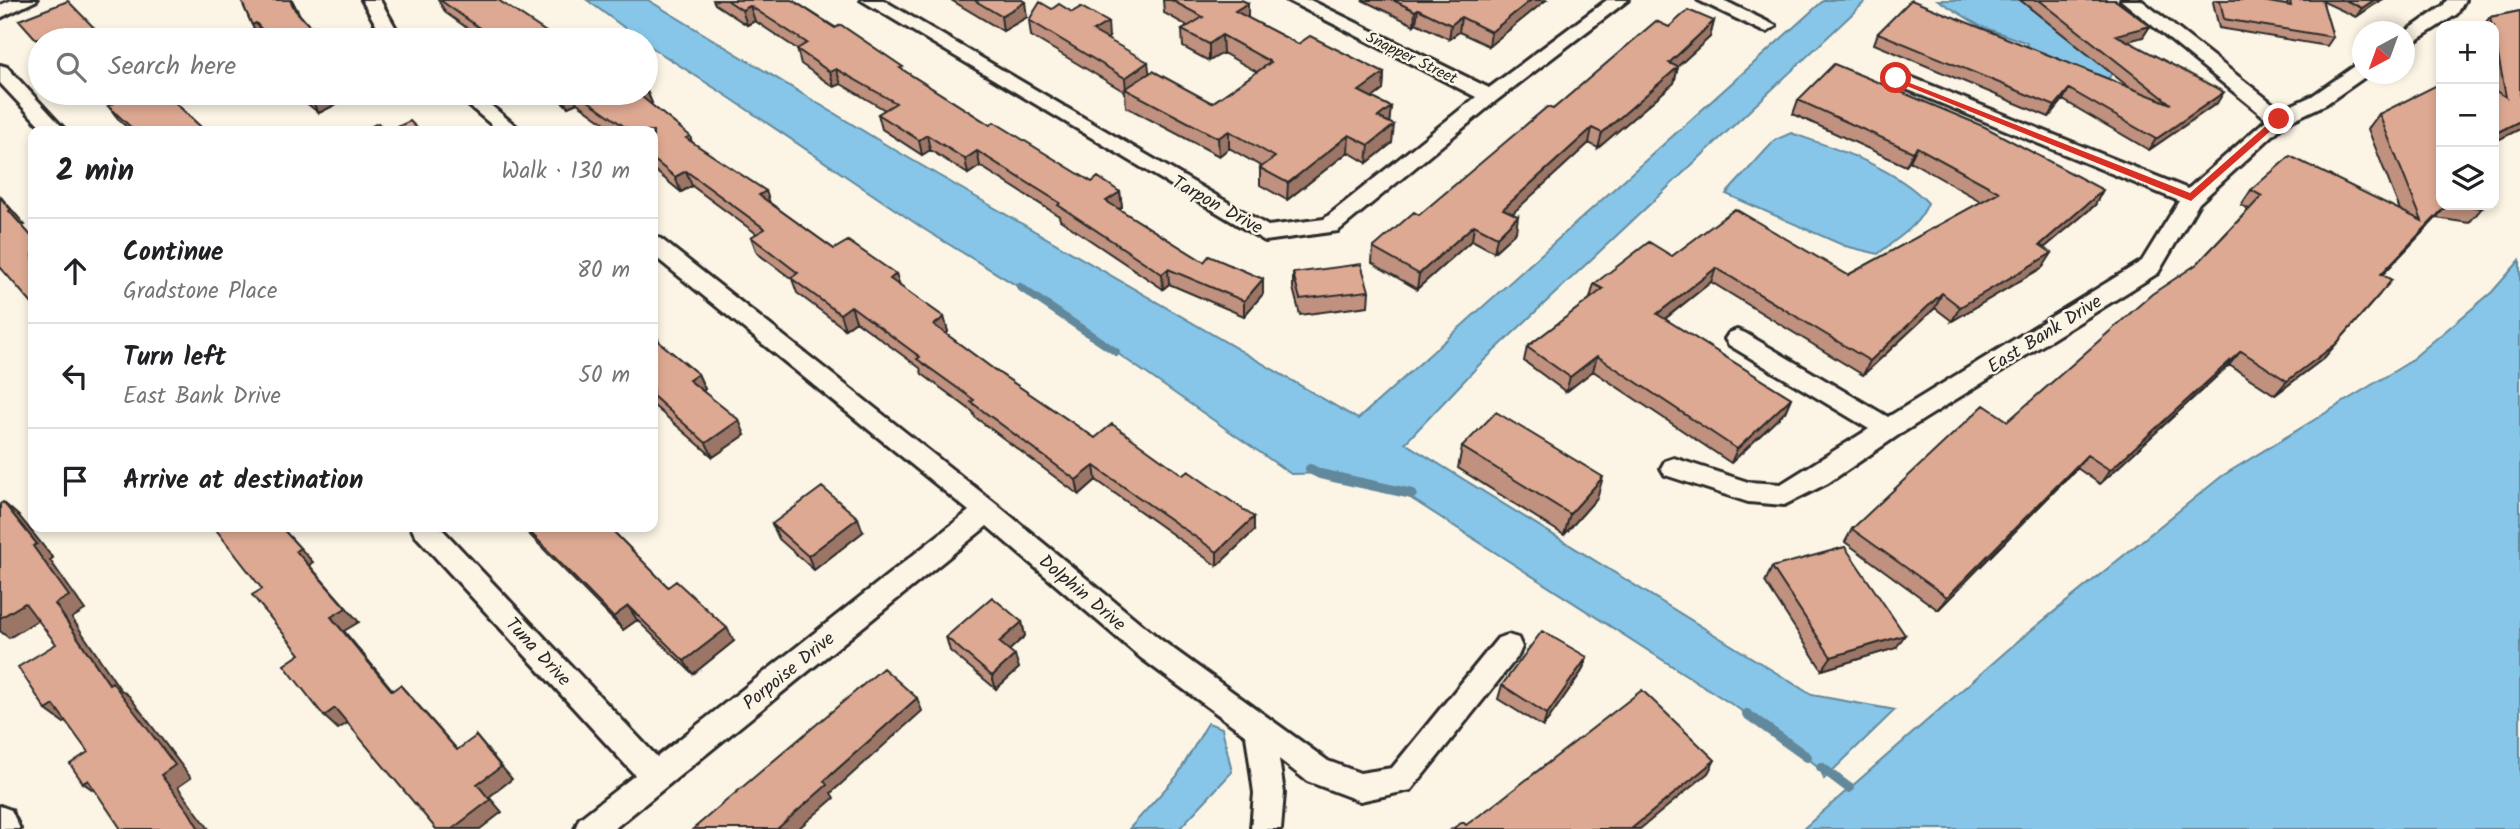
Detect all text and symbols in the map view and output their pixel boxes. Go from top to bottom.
north arrow [2352,21,2415,84]
map controls [2436,21,2499,210]
button: + [2436,21,2499,84]
street label: Snapper Street [1361,25,1462,92]
search box [28,28,658,105]
text: Search here [108,46,236,88]
icon: search [52,48,90,86]
route start [1880,62,1911,93]
button: − [2436,84,2499,147]
route end [2263,103,2294,134]
button: layers [2436,147,2499,210]
text: 2 min [56,148,134,196]
text: Walk · 130 m [502,154,630,190]
street label: Tarpon Drive [1166,168,1269,243]
text: Continue [123,232,224,274]
icon: ahead [56,252,94,290]
text: 80 m [577,253,630,289]
text: Gradstone Place [123,274,277,310]
street label: East Bank Drive [1982,287,2109,382]
text: Turn left [123,337,226,379]
icon: left [56,357,94,395]
text: 50 m [579,358,630,394]
text: East Bank Drive [123,379,281,415]
text: Arrive at destination [123,460,363,502]
icon: arrive [56,462,94,500]
street label: Dolphin Drive [1031,548,1133,640]
street label: Tuna Drive [497,611,578,694]
street label: Porpoise Drive [737,625,842,718]

